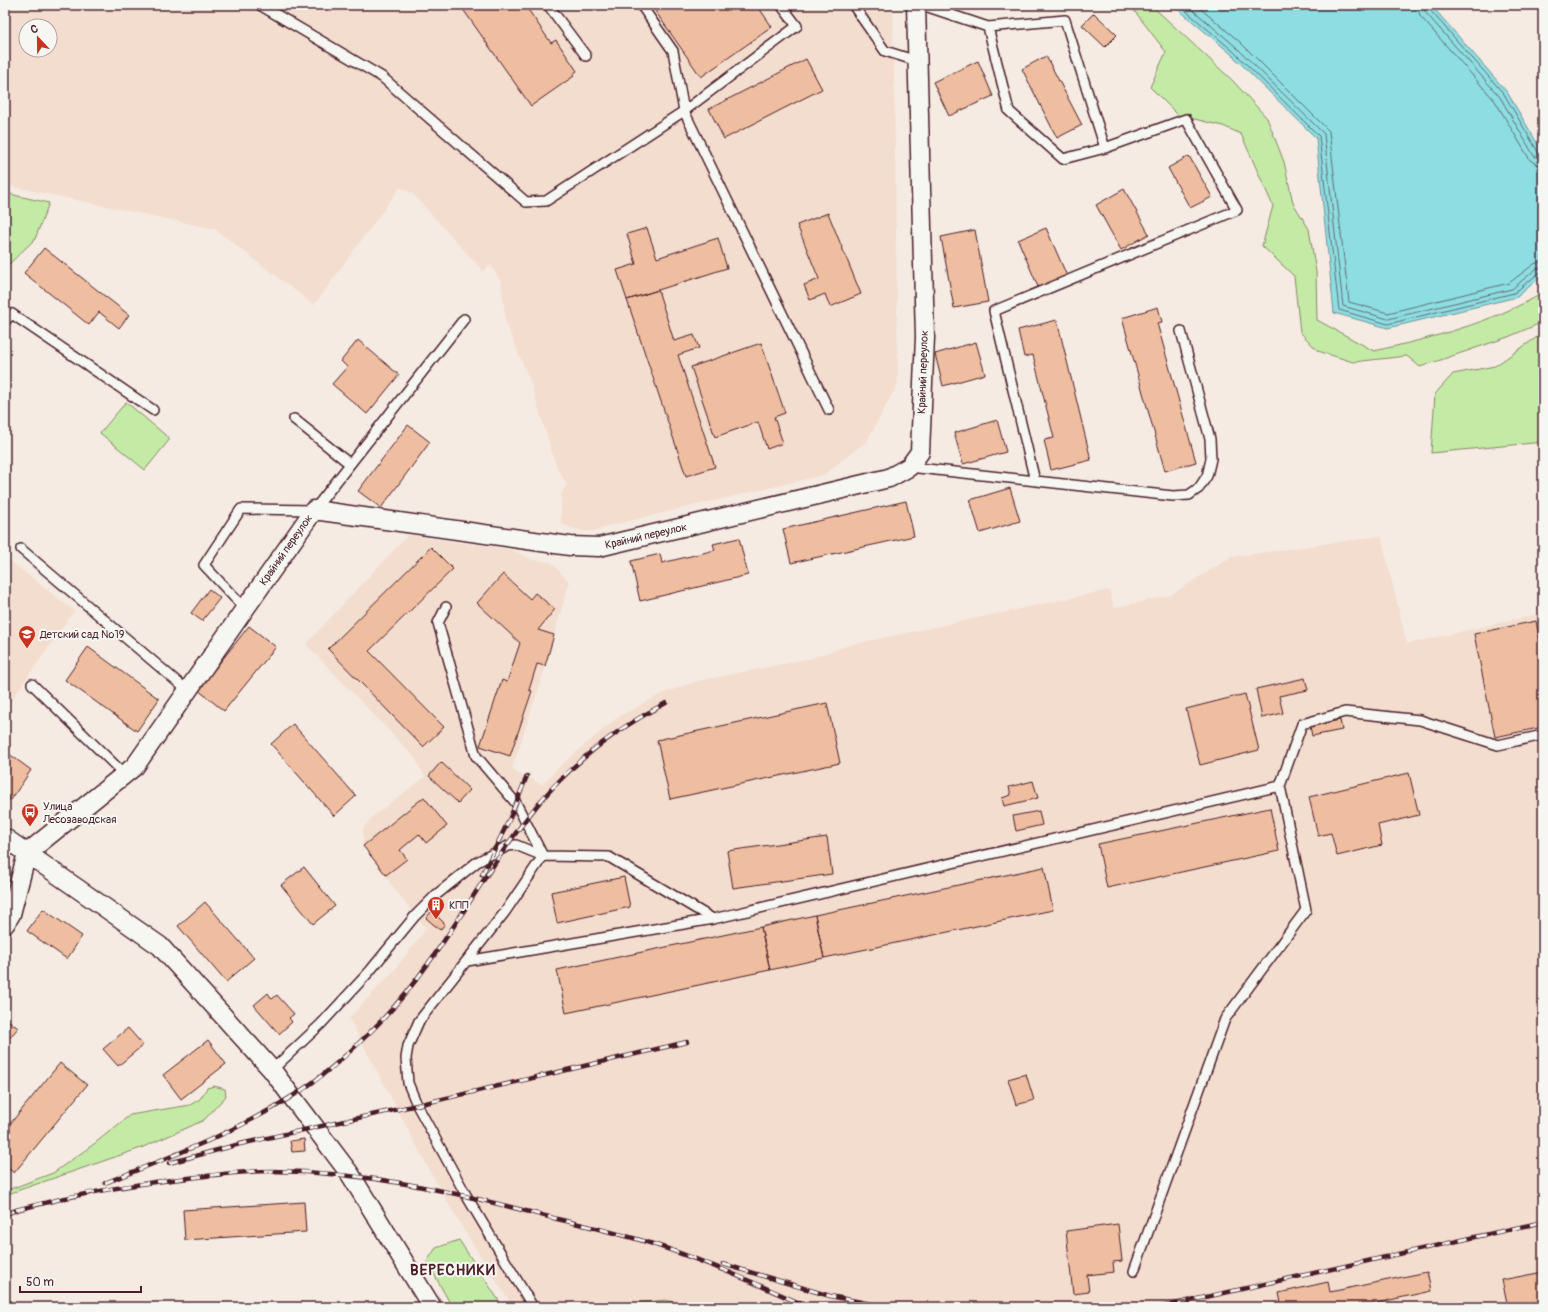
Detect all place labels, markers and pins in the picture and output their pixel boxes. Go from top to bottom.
school or university icon: Детский сад №19 [17,624,37,649]
place label: Детский сад №19 [39,628,125,641]
place label: Улица Лесозаводская [42,800,116,826]
bus stop icon: Улица Лесозаводская [20,802,40,827]
building icon: КПП [426,895,446,920]
place label: КПП [449,899,469,912]

